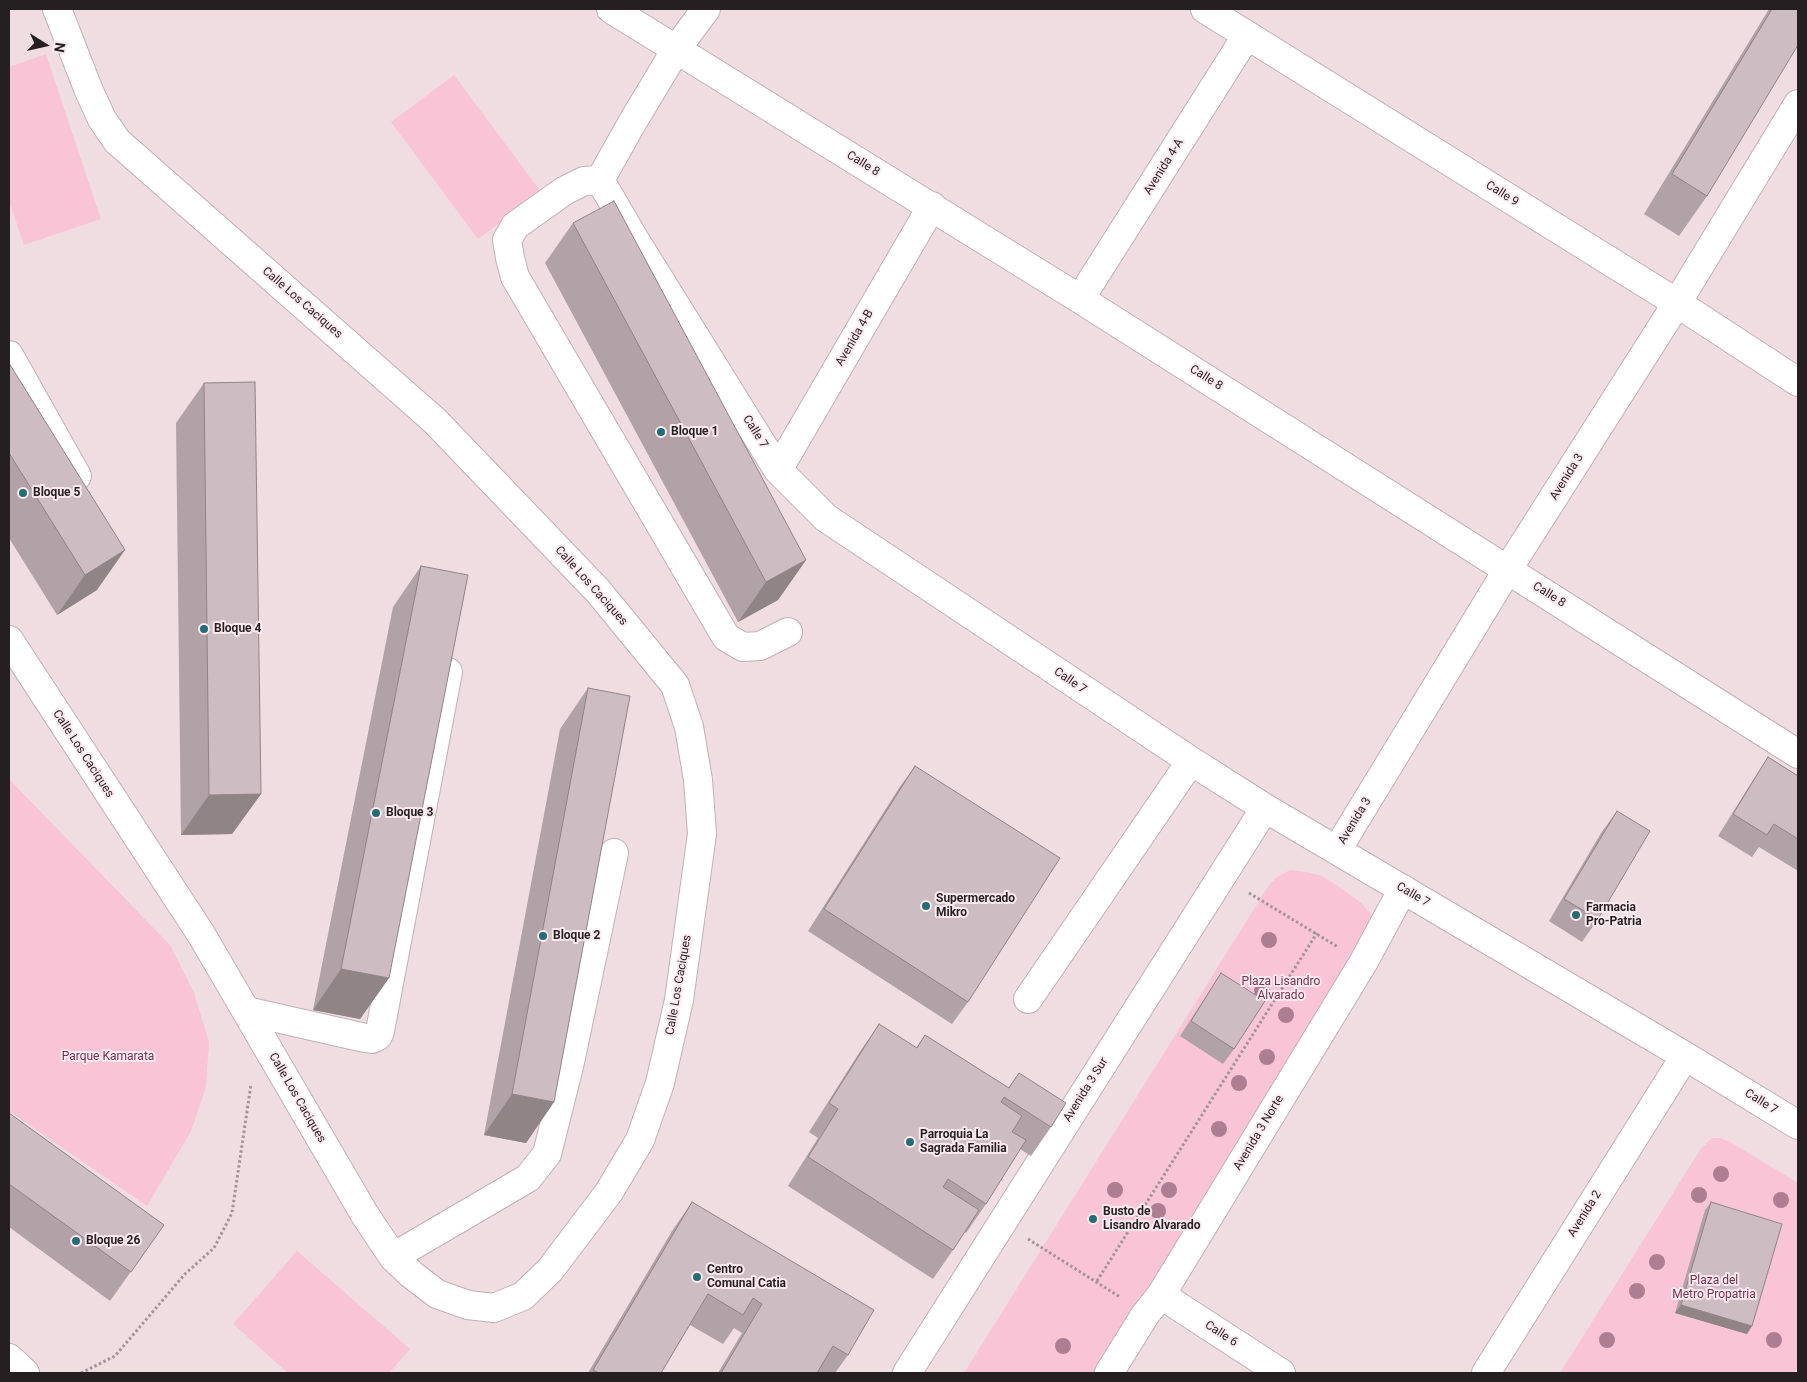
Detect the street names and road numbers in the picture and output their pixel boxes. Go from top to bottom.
street label: Avenida 4-A [1141,136,1187,198]
street label: Calle 8 [844,148,882,180]
street label: Calle 9 [1483,178,1521,210]
street label: Calle Los Caciques [259,264,345,342]
street label: Avenida 4-B [833,307,877,369]
street label: Calle 8 [1187,362,1225,394]
street label: Calle 7 [739,413,771,451]
street label: Avenida 3 [1547,451,1587,503]
street label: Calle Los Caciques [552,543,630,629]
street label: Calle 8 [1530,579,1568,611]
street label: Calle 7 [1051,665,1089,697]
street label: Calle Los Caciques [49,708,117,800]
street label: Avenida 3 [1335,795,1375,847]
street label: Calle 7 [1394,880,1432,910]
street label: Calle Los Caciques [663,934,695,1036]
street label: Calle Los Caciques [265,1050,329,1146]
street label: Avenida 3 Sur [1061,1055,1111,1125]
street label: Calle 7 [1742,1086,1780,1118]
street label: Avenida 3 Norte [1231,1093,1287,1173]
street label: Avenida 2 [1565,1188,1605,1240]
street label: Calle 6 [1202,1318,1240,1350]

